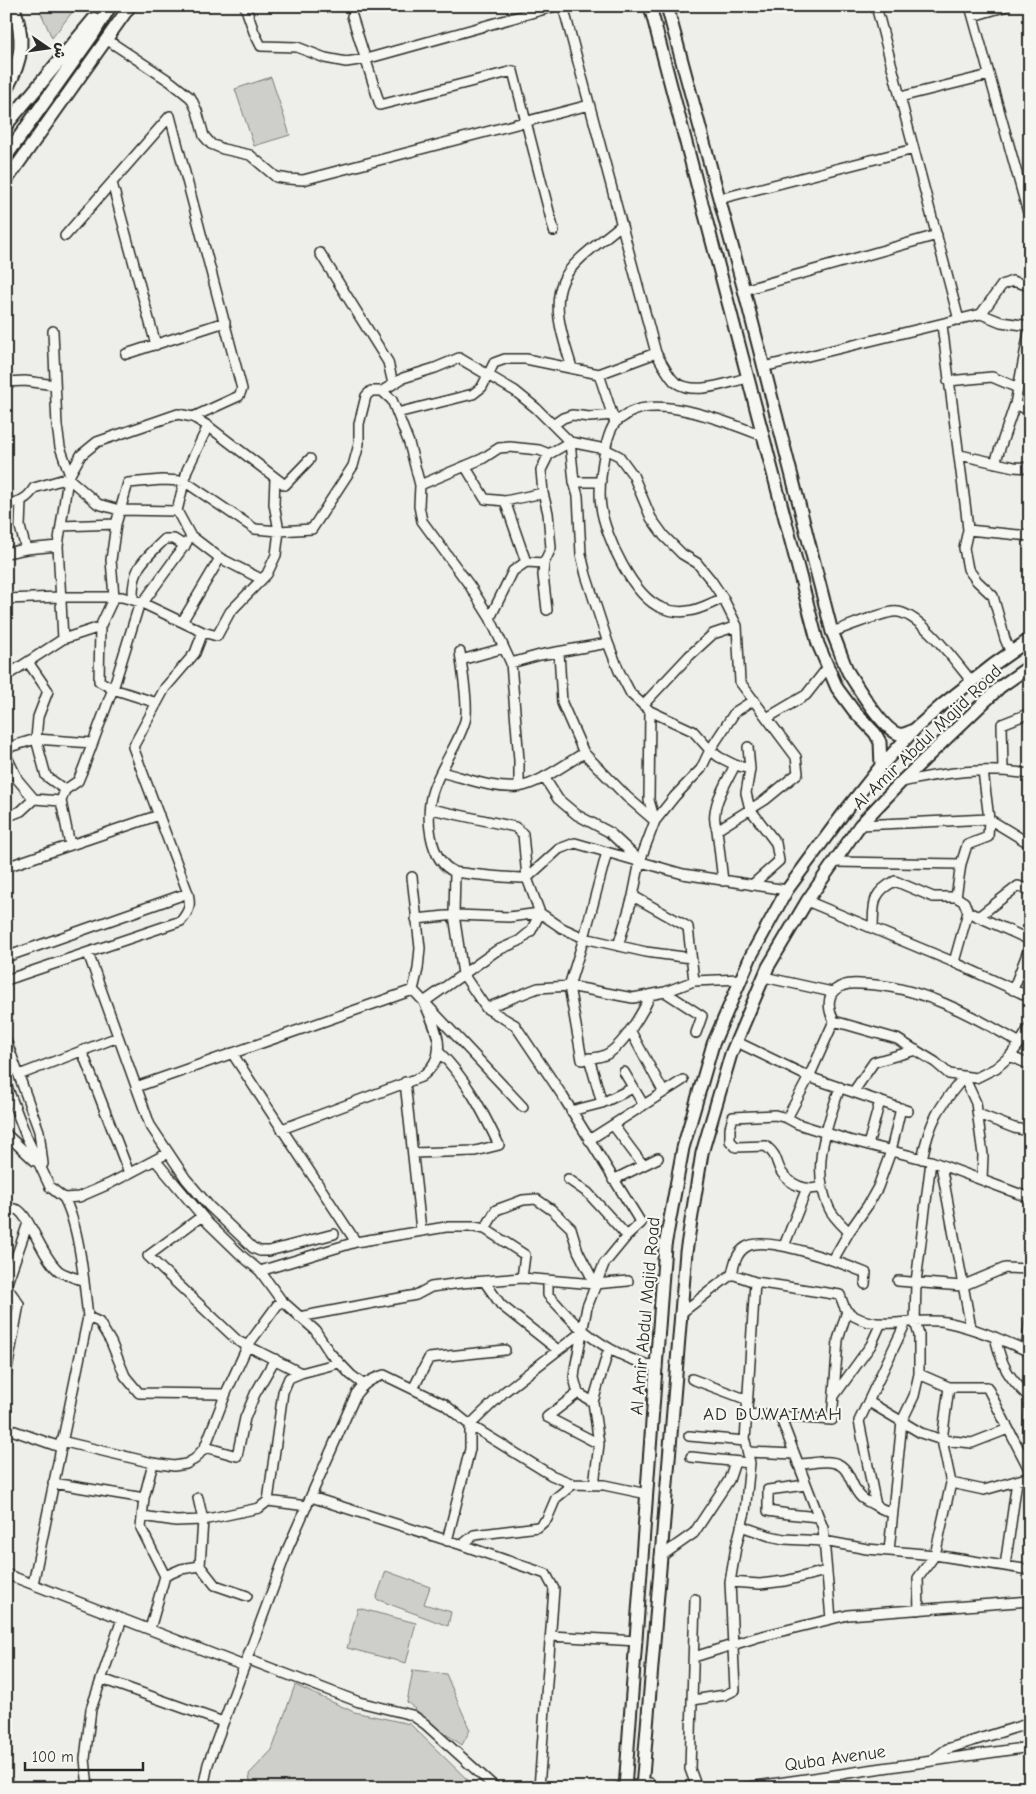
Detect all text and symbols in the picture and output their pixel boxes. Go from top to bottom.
north arrow [22,22,72,72]
text: ش [50,41,70,60]
street label: Al Amir Abdul Majid Road [849,661,1006,814]
street label: Al Amir Abdul Majid Road [626,1216,665,1416]
district label: AD DUWAIMAH [703,1403,843,1425]
scale bar [25,1739,142,1771]
street label: Quba Avenue [783,1741,887,1776]
text: 100 m [32,1748,74,1766]

